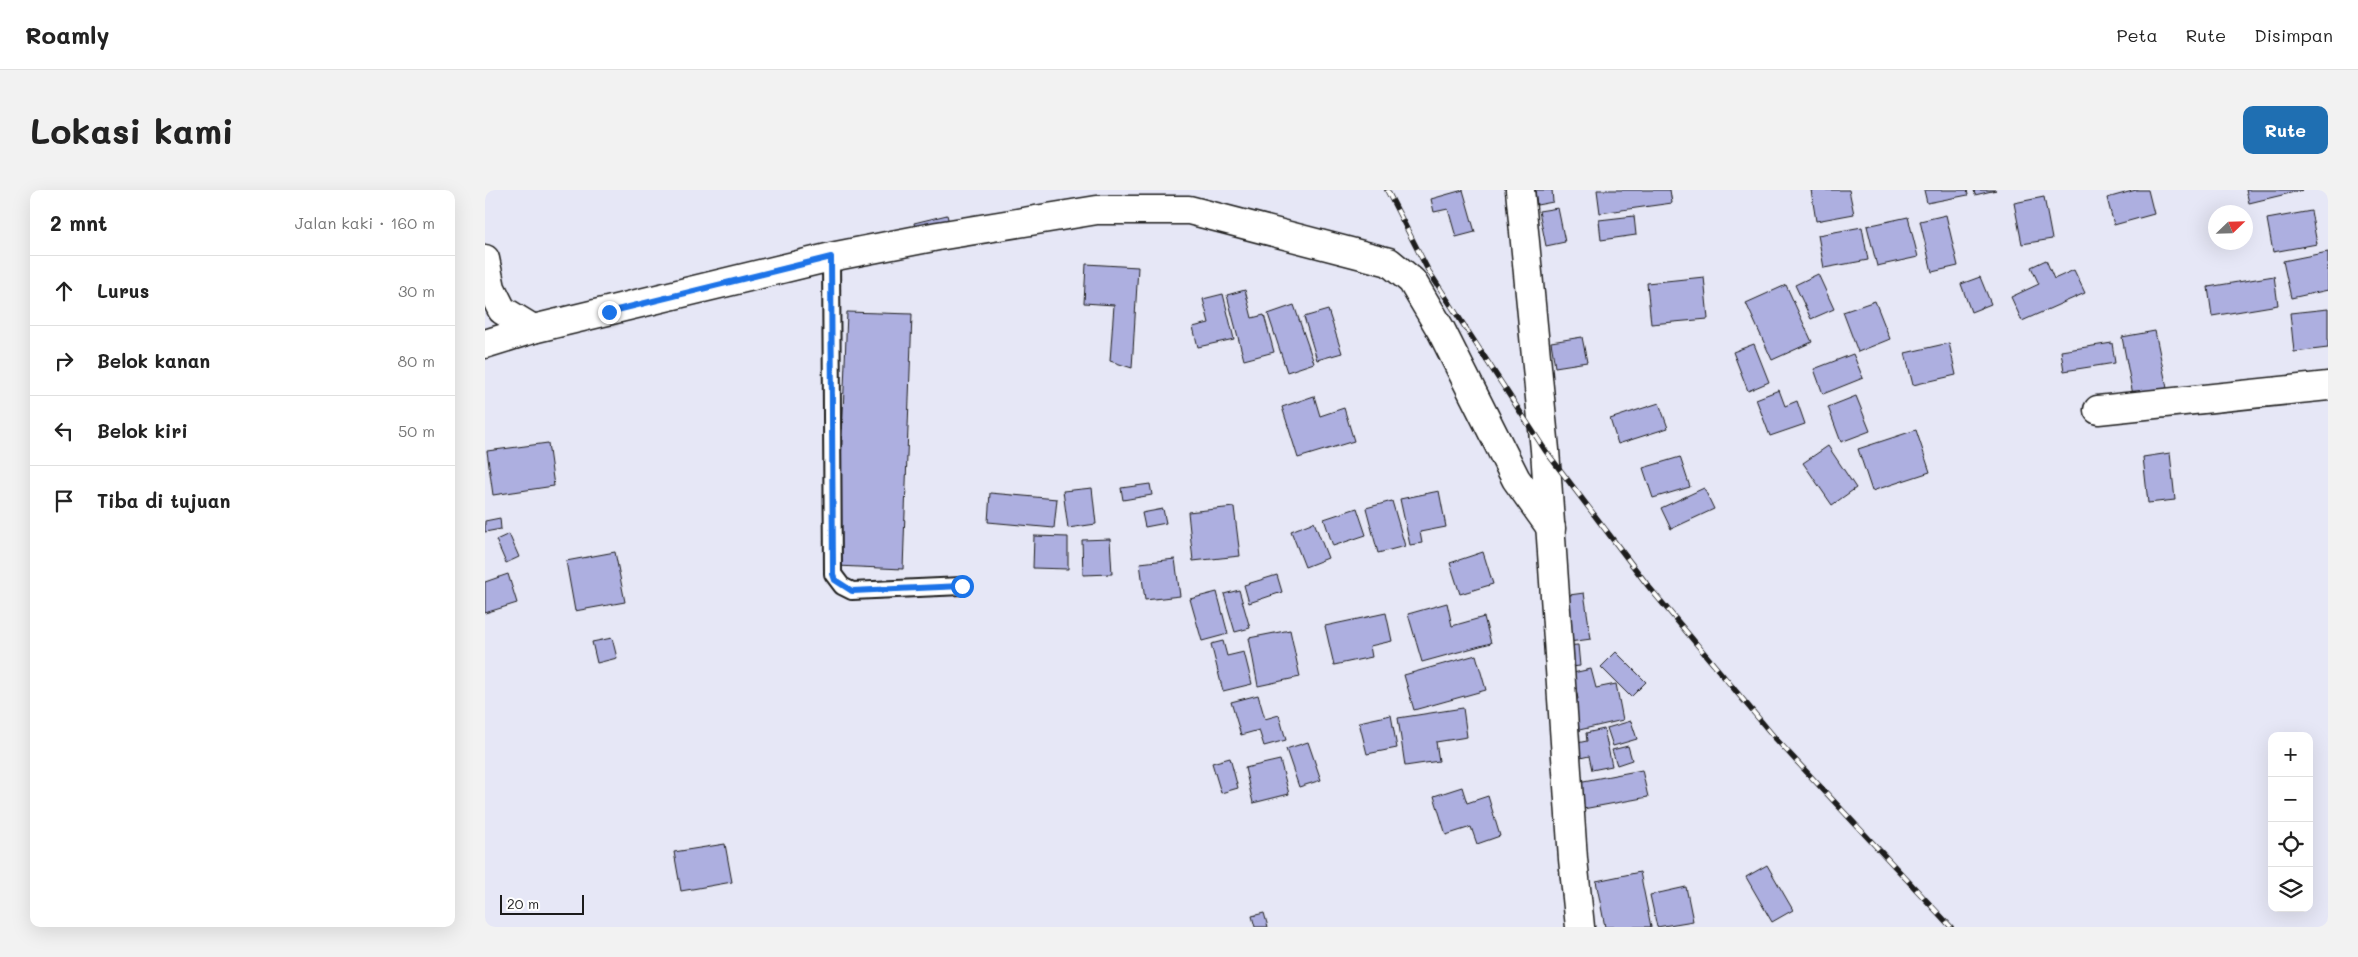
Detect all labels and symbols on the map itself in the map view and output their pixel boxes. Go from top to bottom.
north arrow [2208,205,2253,250]
route end [598,301,621,324]
route start [951,575,974,598]
scale bar [500,892,584,915]

